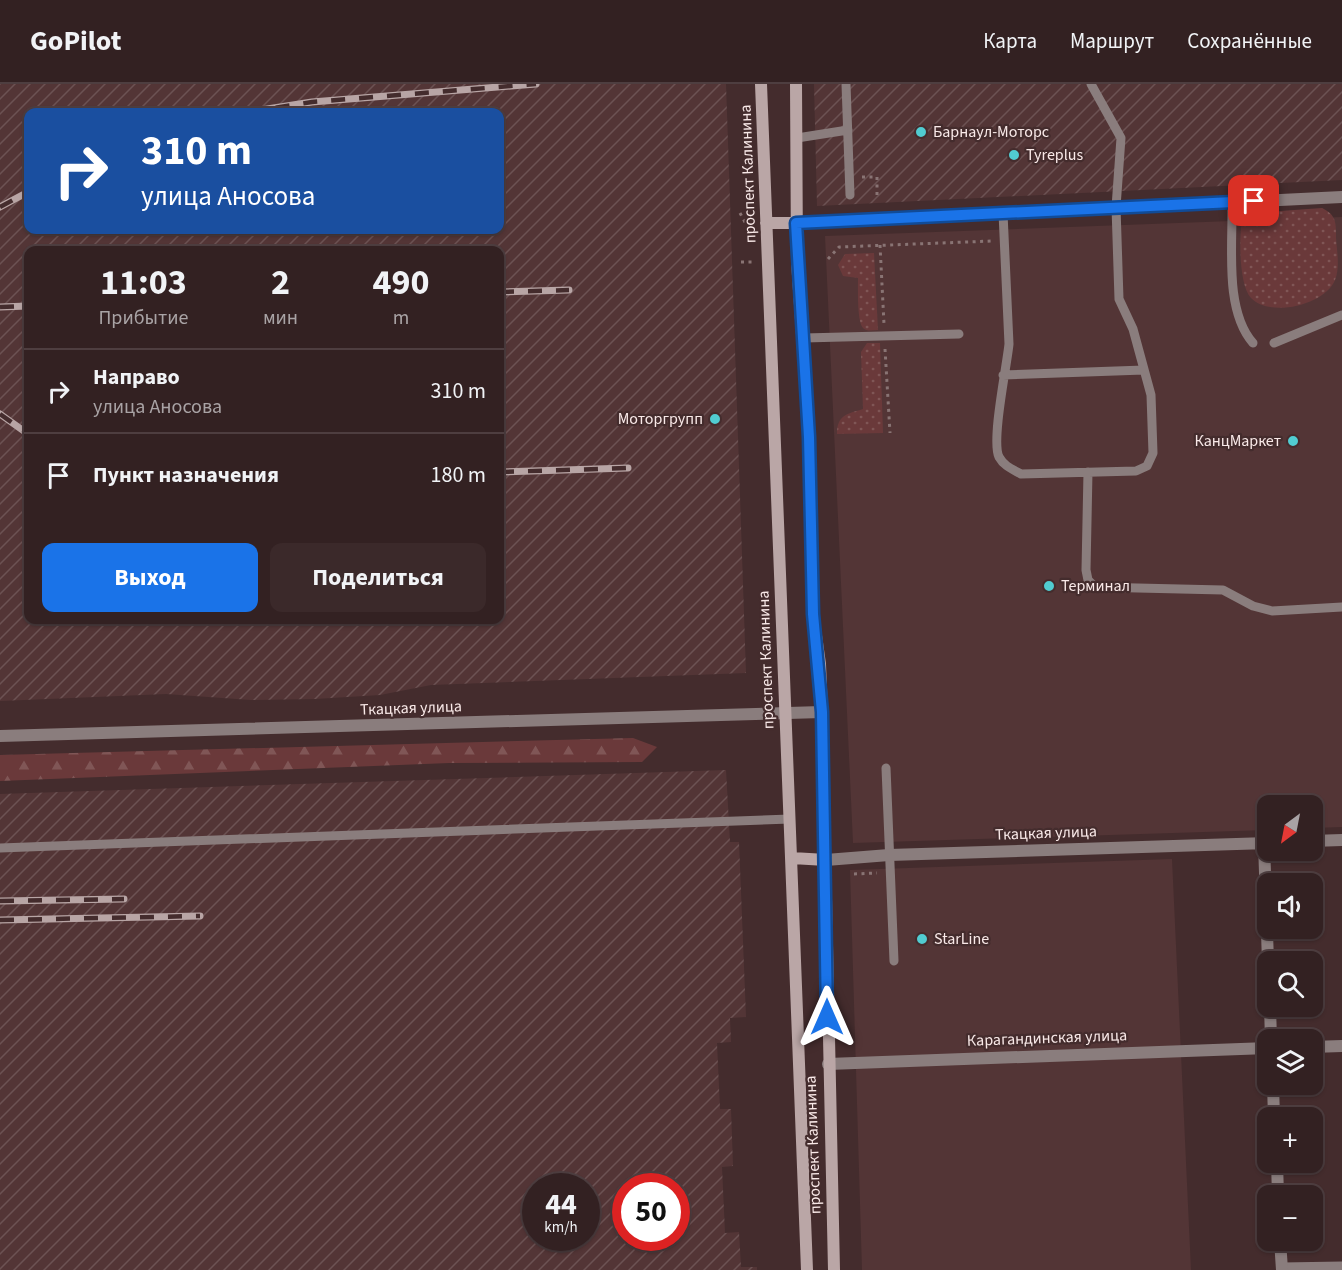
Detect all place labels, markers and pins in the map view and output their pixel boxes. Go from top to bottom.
place label: Барнаул-Моторс [933,121,1049,143]
marker: Барнаул-Моторс [914,125,928,139]
place label: Tyreplus [1026,144,1084,166]
marker: Tyreplus [1007,148,1021,162]
pin [1228,175,1279,226]
place label: Моторгрупп [618,408,703,430]
marker: Моторгрупп [708,412,722,426]
place label: КанцМаркет [1194,430,1281,452]
marker: КанцМаркет [1286,434,1300,448]
place label: Терминал [1061,575,1130,597]
marker: Терминал [1042,579,1056,593]
place label: StarLine [934,928,989,950]
marker: StarLine [915,932,929,946]

